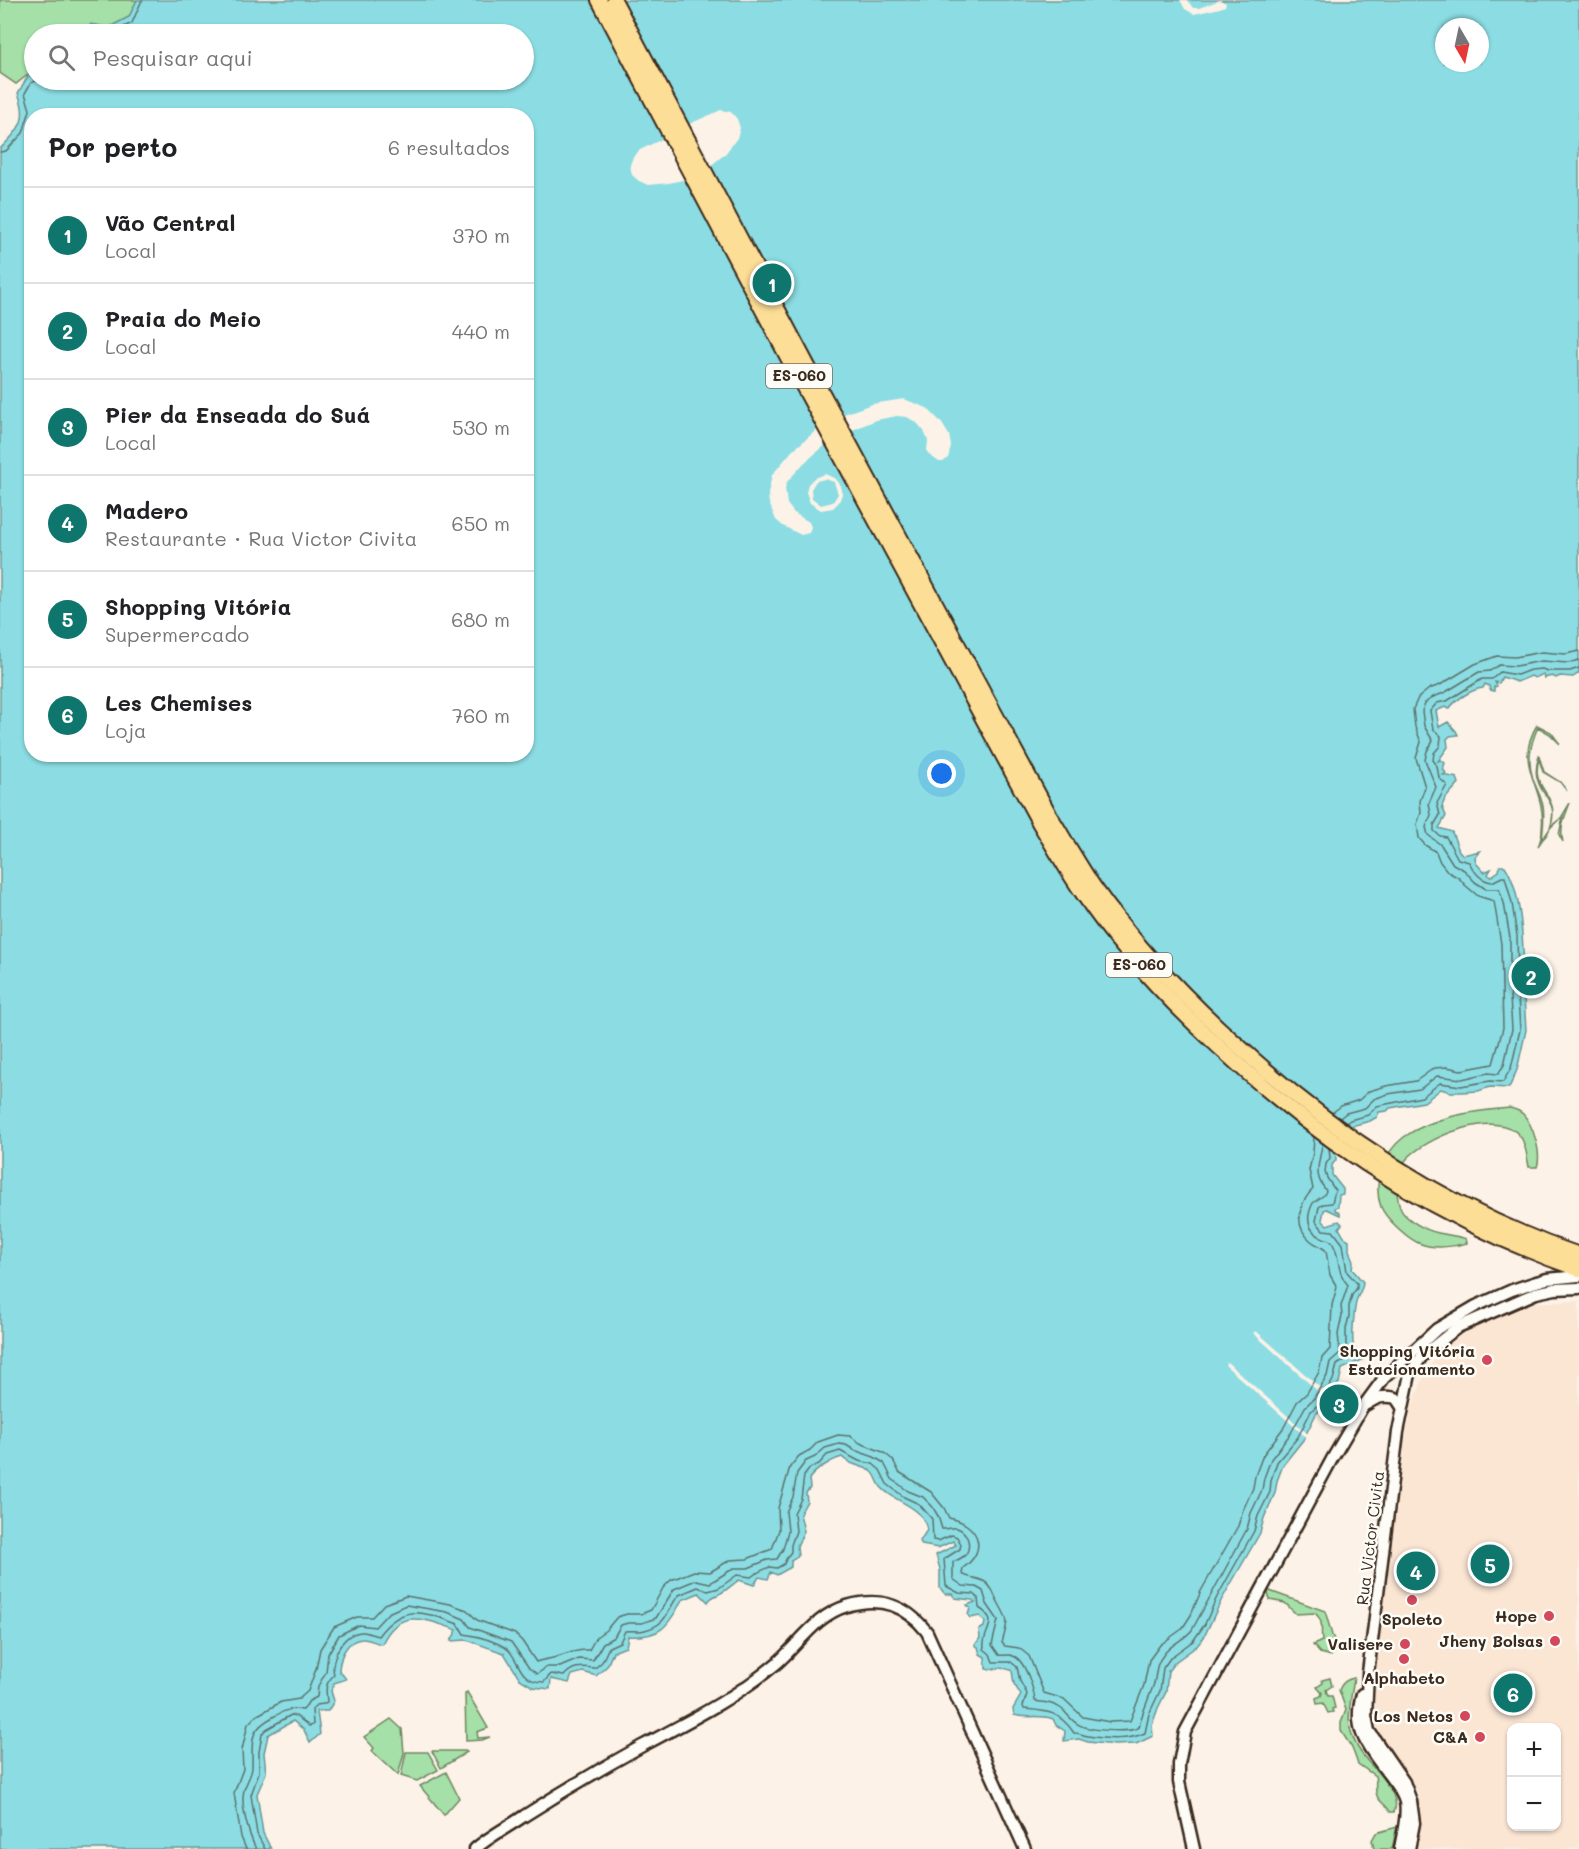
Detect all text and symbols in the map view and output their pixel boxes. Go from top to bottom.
north arrow [1435,18,1489,72]
search box [24,24,534,90]
icon: search [45,41,78,74]
text: Pesquisar aqui [93,43,253,72]
text: Por perto [48,130,177,164]
text: 6 resultados [388,134,510,160]
text: Vão Central [105,208,235,237]
text: 1 [63,222,72,248]
text: 370 m [452,222,510,248]
text: Local [105,237,157,263]
pin: 1 [752,260,792,306]
text: Praia do Meio [105,304,261,333]
text: 2 [62,318,73,344]
text: 440 m [452,318,510,344]
text: Local [105,333,157,359]
road number: ES-060 [766,364,832,388]
text: Pier da Enseada do Suá [105,400,370,429]
text: 3 [62,414,74,440]
text: 530 m [452,414,510,440]
text: Local [105,429,157,455]
text: Madero [105,496,188,525]
text: 4 [61,510,74,536]
text: 650 m [452,510,510,536]
text: Restaurante · Rua Victor Civita [105,525,417,551]
text: Shopping Vitória [105,592,291,621]
text: 5 [62,606,73,632]
text: 680 m [451,606,510,632]
text: Supermercado [105,621,249,647]
text: Les Chemises [105,688,252,717]
text: 6 [61,702,74,728]
text: 760 m [452,702,510,728]
text: Loja [105,717,147,743]
your location [927,759,956,788]
road number: ES-060 [1106,953,1172,977]
pin: 2 [1512,954,1550,998]
place label: Shopping Vitória Estacionamento [1340,1340,1475,1379]
marker: Shopping Vitória Estacionamento [1480,1353,1494,1367]
pin: 3 [1320,1382,1358,1426]
street label: Rua Victor Civita [1351,1470,1388,1606]
pin: 5 [1470,1542,1510,1586]
pin: 4 [1396,1548,1436,1594]
marker: Spoleto [1405,1593,1419,1607]
place label: Hope [1495,1605,1537,1626]
place label: Spoleto [1382,1608,1443,1629]
marker: Hope [1542,1609,1556,1623]
place label: Jheny Bolsas [1439,1630,1543,1651]
place label: Valisere [1327,1633,1393,1654]
marker: Jheny Bolsas [1548,1634,1562,1648]
marker: Valisere [1398,1637,1412,1651]
marker: Alphabeto [1397,1652,1411,1666]
place label: Alphabeto [1363,1667,1445,1688]
pin: 6 [1494,1670,1532,1716]
place label: Los Netos [1374,1705,1453,1726]
marker: Los Netos [1458,1709,1472,1723]
map controls [1507,1723,1561,1831]
button: + [1507,1723,1561,1777]
place label: C&A [1433,1726,1468,1747]
marker: C&A [1473,1730,1487,1744]
button: − [1507,1777,1561,1831]

